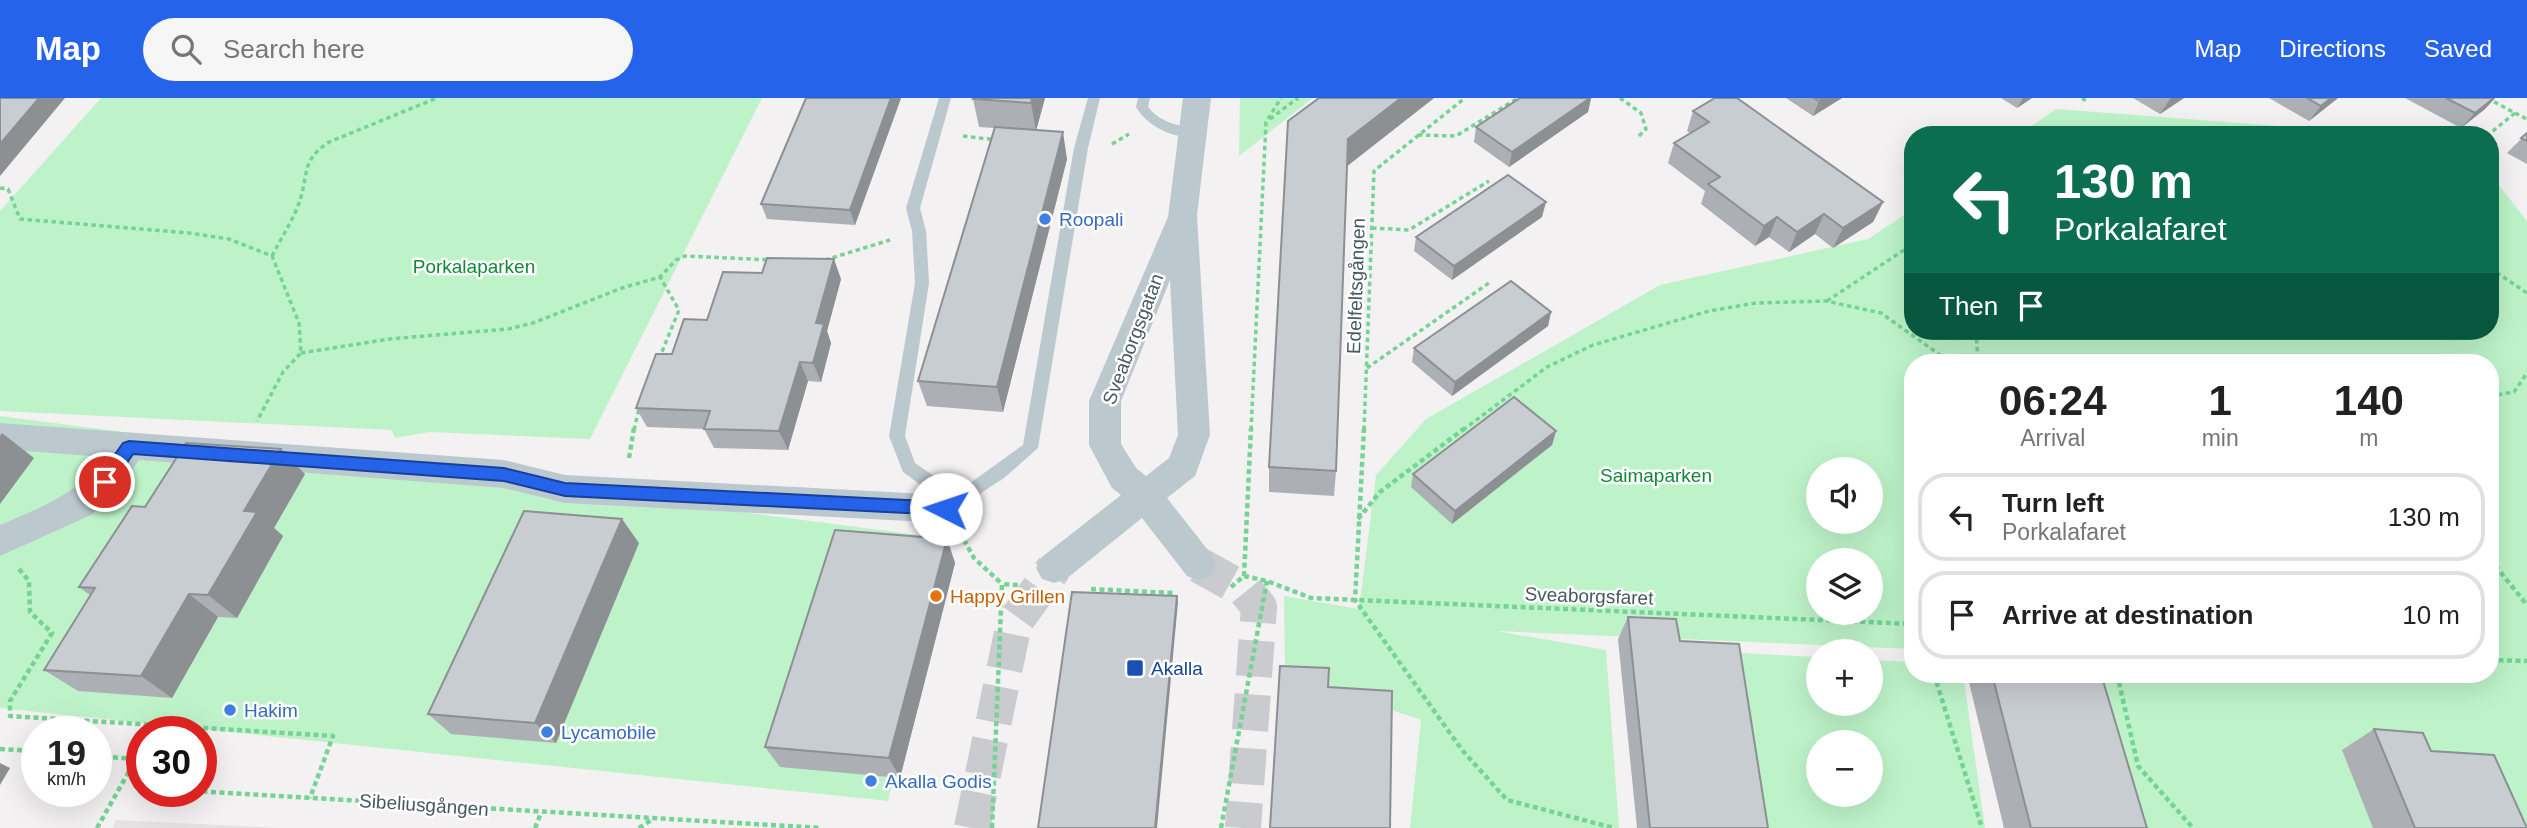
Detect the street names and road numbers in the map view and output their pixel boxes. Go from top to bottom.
street label: Edelfeltsgången [1343,218,1369,354]
street label: Sveaborgsgatan [1098,271,1168,407]
street label: Sveaborgsfaret [1524,583,1654,609]
street label: Sibeliusgången [358,790,490,820]

